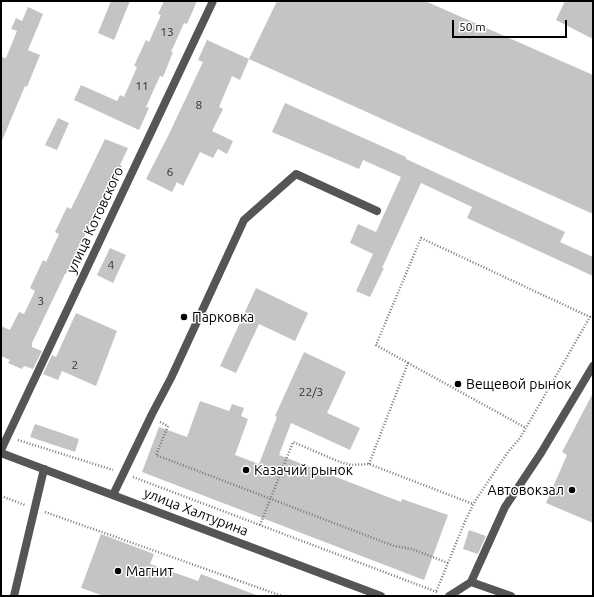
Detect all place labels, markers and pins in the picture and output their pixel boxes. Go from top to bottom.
place label: Парковка [192,309,254,325]
marker: Парковка [179,312,189,322]
place label: Вещевой рынок [466,376,571,392]
marker: Вещевой рынок [453,379,463,389]
place label: Казачий рынок [254,462,353,478]
marker: Казачий рынок [241,465,251,475]
place label: Автовокзал [488,482,564,498]
marker: Автовокзал [567,485,577,495]
place label: Магнит [126,563,174,579]
marker: Магнит [113,566,123,576]

